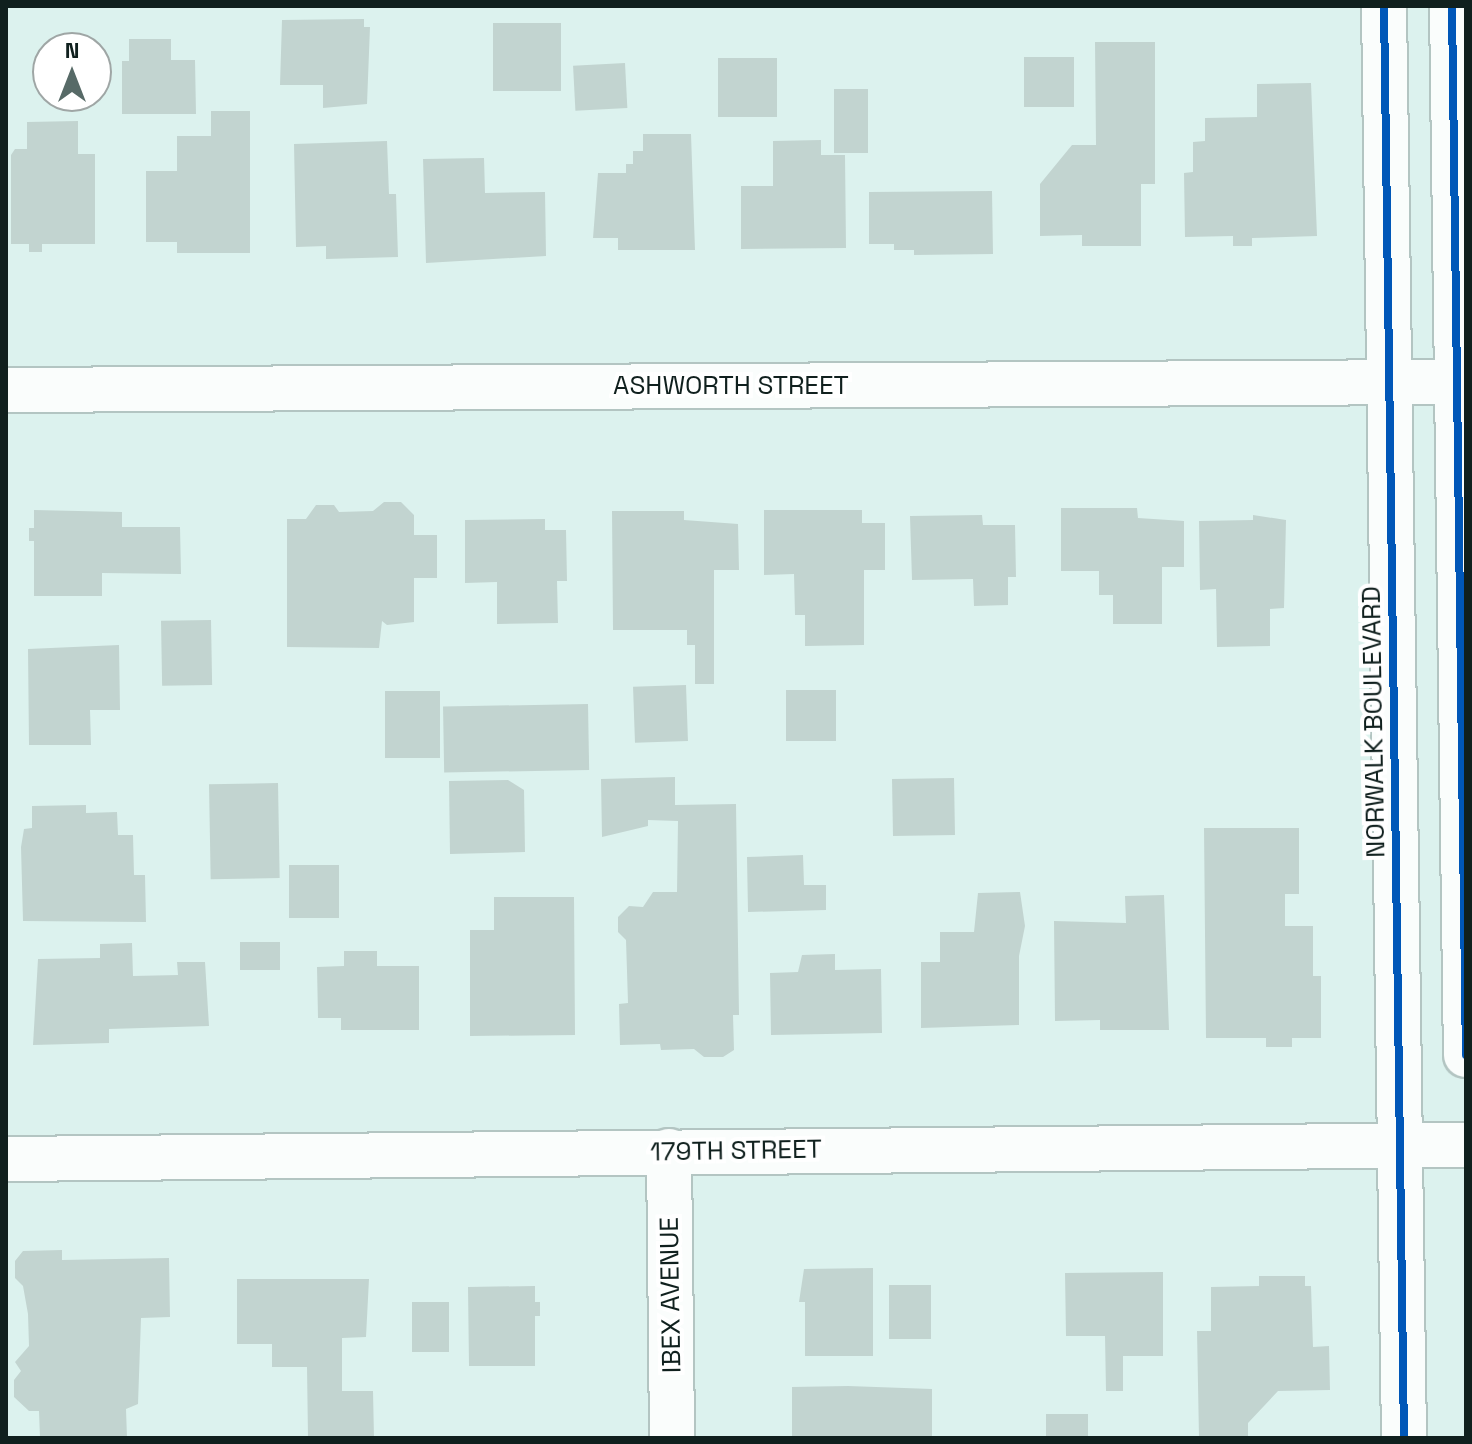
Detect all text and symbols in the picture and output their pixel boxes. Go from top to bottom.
north arrow [32,32,112,112]
text: N [65,36,79,64]
street label: ASHWORTH STREET [613,370,849,402]
street label: NORWALK BOULEVARD [1356,586,1392,858]
street label: 179TH STREET [650,1134,822,1168]
street label: IBEX AVENUE [654,1217,688,1373]

